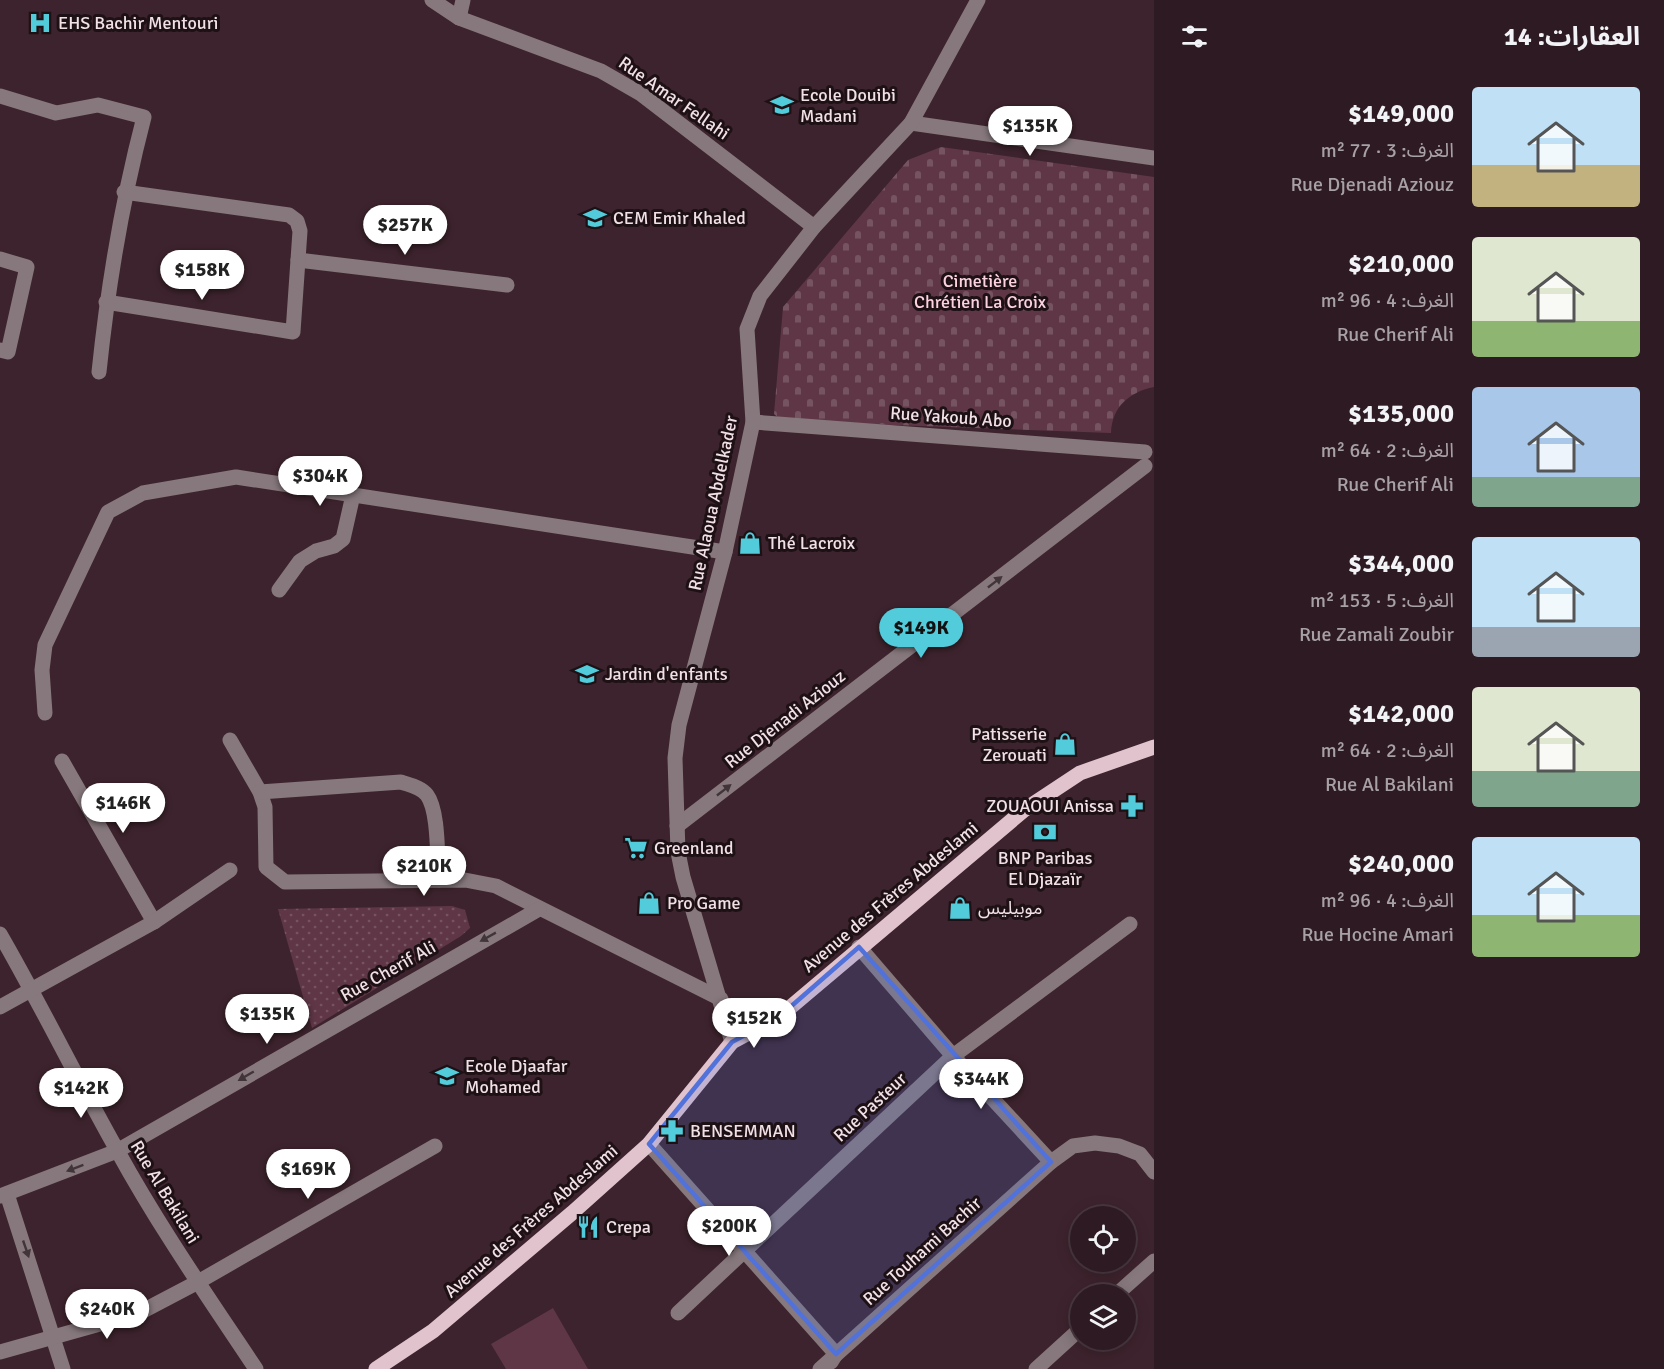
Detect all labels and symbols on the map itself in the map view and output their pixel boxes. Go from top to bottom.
hospital icon: EHS Bachir Mentouri [27,10,53,36]
place label: EHS Bachir Mentouri [58,12,219,34]
street label: Rue Amar Fellahi [614,52,734,144]
place label: Ecole Douibi Madani [800,84,896,127]
school or university icon: Ecole Douibi Madani [769,92,795,118]
pin: $135K [988,106,1072,157]
pin: $257K [363,205,447,256]
school or university icon: CEM Emir Khaled [582,205,608,231]
place label: CEM Emir Khaled [613,207,746,229]
pin: $158K [160,250,244,301]
park label: Cimetière Chrétien La Croix [914,270,1047,313]
street label: Rue Yakoub Abo [890,402,1012,432]
street label: Rue Alaoua Abdelkader [684,413,742,592]
pin: $304K [278,456,362,507]
shop icon: Thé Lacroix [737,530,763,556]
place label: Thé Lacroix [768,532,856,554]
one-way arrow [986,576,1002,588]
pin: $149K [879,608,963,659]
school or university icon: Jardin d'enfants [574,661,600,687]
place label: Jardin d'enfants [605,663,728,685]
street label: Rue Djenadi Aziouz [720,665,850,773]
place label: Patisserie Zerouati [971,723,1047,766]
shop icon: Patisserie Zerouati [1052,731,1078,757]
pin: $146K [81,783,165,834]
one-way arrow [716,785,731,797]
pharmacy icon: ZOUAOUI Anissa [1119,793,1145,819]
place label: ZOUAOUI Anissa [986,795,1114,817]
street label: Avenue des Frères Abdeslami [798,817,982,977]
bank icon: BNP Paribas El Djazaïr [1032,819,1058,845]
supermarket icon: Greenland [623,835,649,861]
place label: Greenland [654,837,734,859]
pin: $210K [382,846,466,897]
place label: BNP Paribas El Djazaïr [998,847,1092,890]
shop icon: Pro Game [636,890,662,916]
place label: Pro Game [667,892,741,914]
shop icon: موبيليس [947,895,973,921]
place label: موبيليس [978,897,1042,919]
one-way arrow [480,932,496,943]
street label: Rue Cherif Ali [337,936,439,1006]
pin: $135K [225,994,309,1045]
pin: $152K [712,998,796,1049]
place label: Ecole Djaafar Mohamed [465,1055,568,1098]
pin: $344K [939,1059,1023,1110]
school or university icon: Ecole Djaafar Mohamed [434,1063,460,1089]
street label: Rue Pasteur [829,1067,911,1146]
pin: $142K [39,1068,123,1119]
one-way arrow [237,1071,254,1081]
pharmacy icon: BENSEMMAN [659,1118,685,1144]
place label: BENSEMMAN [690,1120,796,1142]
street label: Rue Al Bakilani [126,1137,204,1247]
street label: Avenue des Frères Abdeslami [440,1140,622,1302]
pin: $169K [266,1149,350,1200]
one-way arrow [65,1163,83,1173]
street label: Rue Touhami Bachir [858,1192,986,1310]
pin: $200K [687,1206,771,1257]
restaurant icon: Crepa [575,1214,601,1240]
place label: Crepa [606,1216,651,1238]
one-way arrow [21,1241,31,1259]
pin: $240K [65,1289,149,1340]

